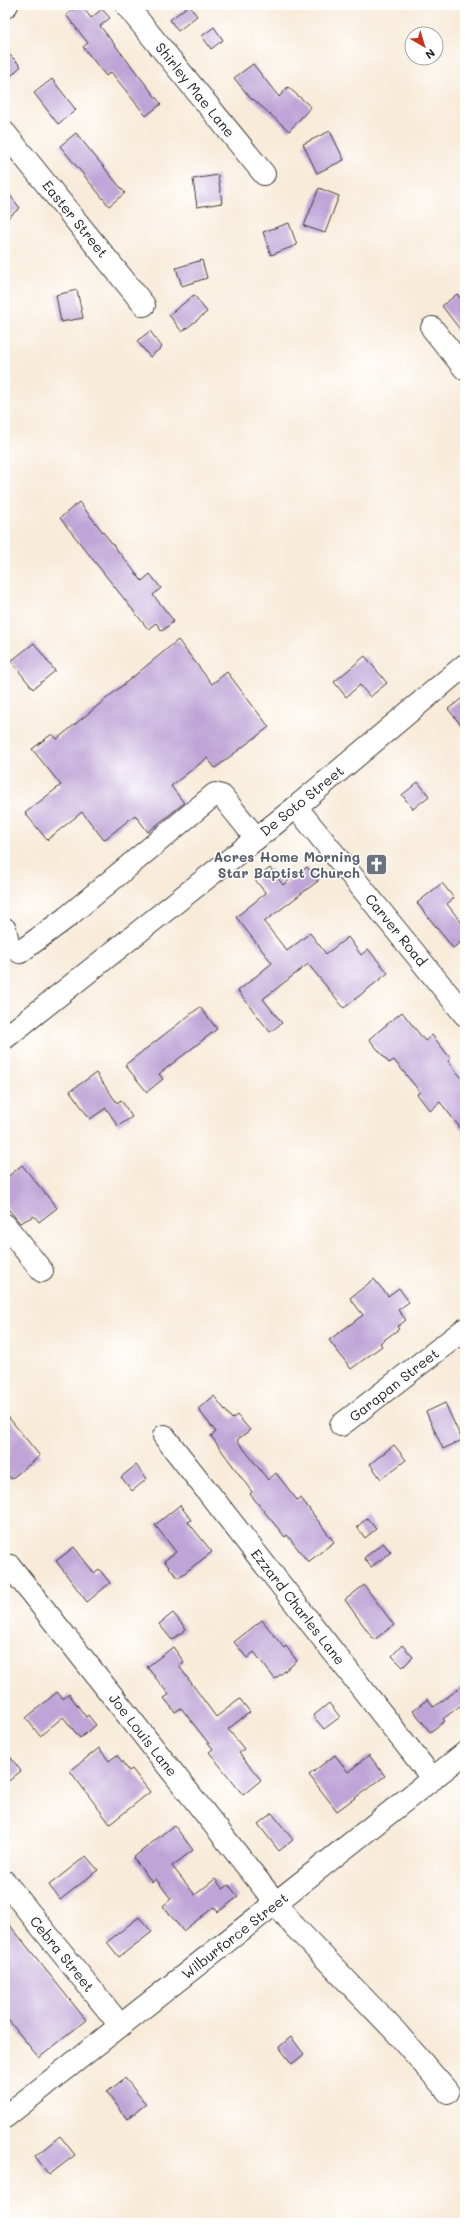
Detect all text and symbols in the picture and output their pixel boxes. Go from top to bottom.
north arrow [404,26,444,66]
street label: Shirley Mae Lane [151,38,239,141]
text: N [423,46,438,63]
street label: Easter Street [38,176,112,261]
street label: De Soto Street [256,761,347,840]
place label: Acres Home Morning Star Baptist Church [214,847,360,882]
church icon: Acres Home Morning Star Baptist Church [363,852,389,878]
street label: Carver Road [361,889,432,970]
street label: Garapan Street [345,1344,442,1426]
street label: Ezzard Charles Lane [247,1545,350,1669]
street label: Joe Louis Lane [105,1689,182,1780]
street label: Wilburforce Street [177,1888,292,1983]
street label: Cebra Street [26,1912,99,1996]

